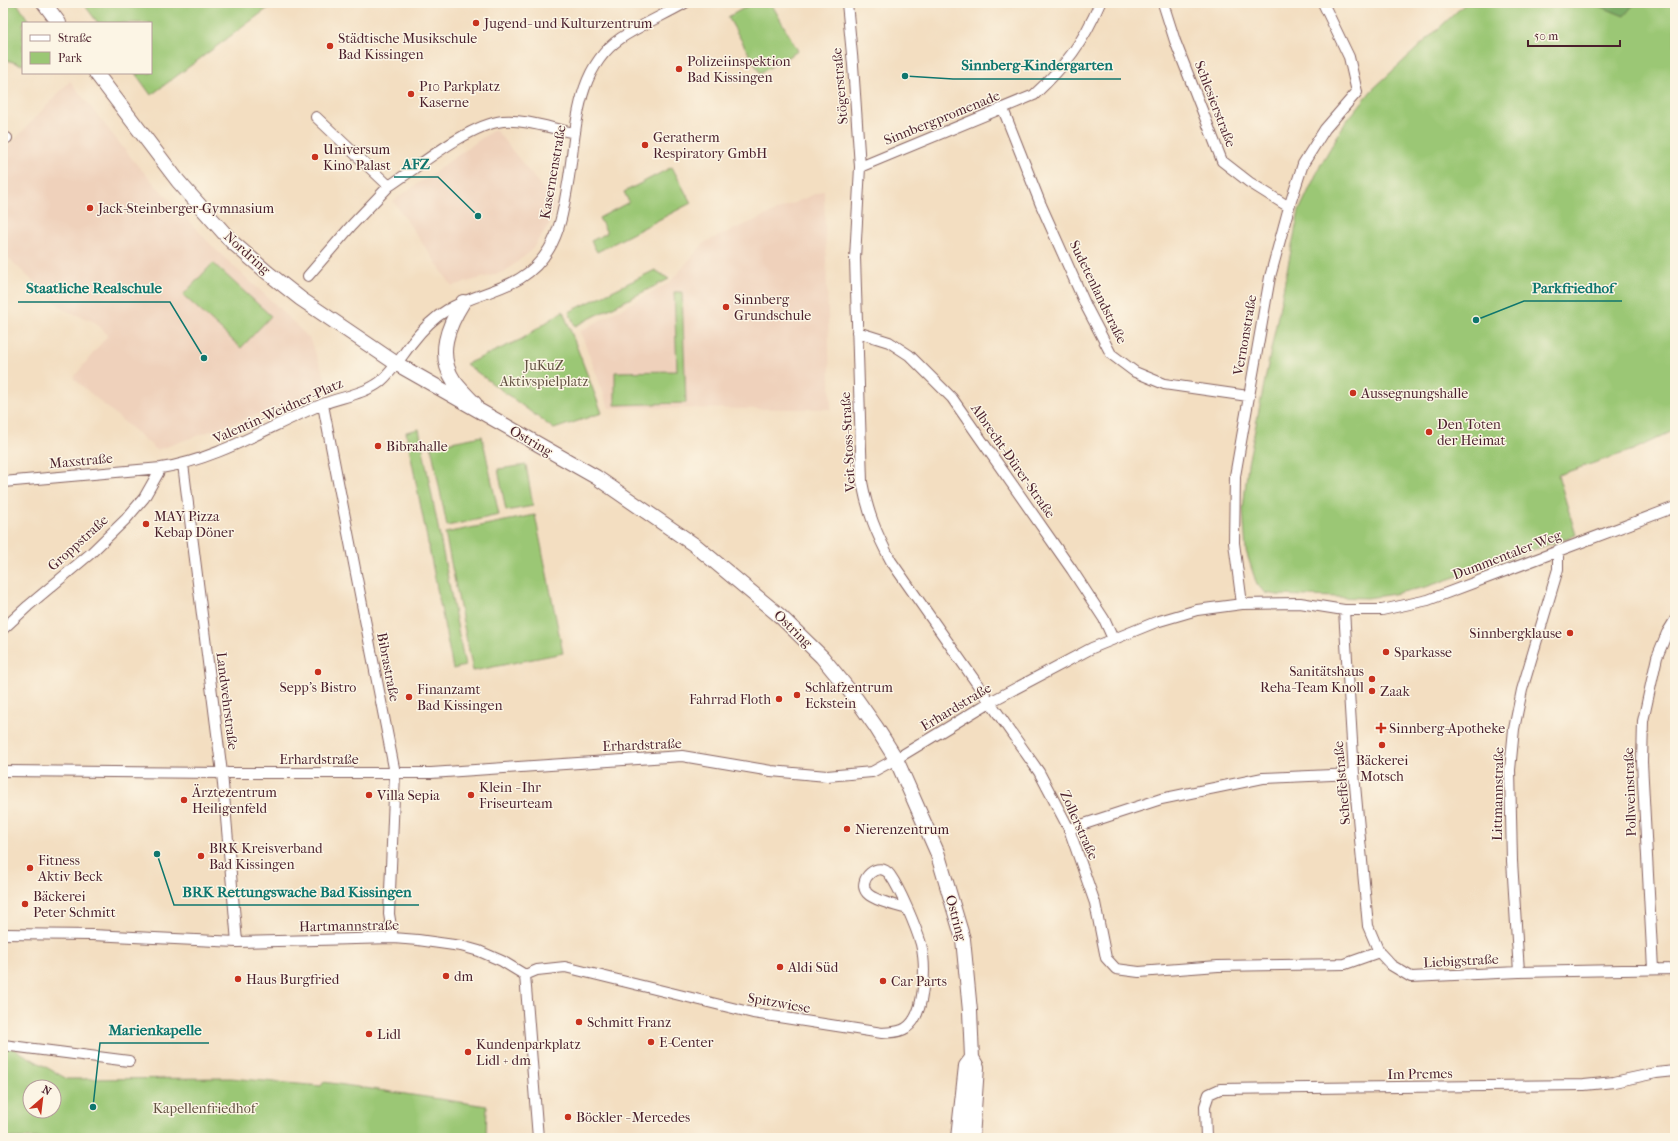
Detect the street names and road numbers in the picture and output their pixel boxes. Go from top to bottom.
street label: Stögerstraße [828,47,852,125]
street label: Schlesierstraße [1191,58,1239,150]
street label: Sinnbergpromenade [881,87,1003,149]
street label: Kasernenstraße [536,124,570,220]
street label: Nordring [220,228,274,279]
street label: Sudetenlandstraße [1066,238,1130,347]
street label: Vernonstraße [1229,293,1260,378]
street label: Valentin-Weidner-Platz [210,375,346,448]
street label: Veit-Stoss-Straße [837,391,859,494]
street label: Albrecht-Dürer-Straße [967,400,1059,521]
street label: Ostring [506,422,556,460]
street label: Maxstraße [48,450,114,472]
street label: Groppstraße [44,511,112,574]
street label: Dummentaler Weg [1450,526,1564,584]
street label: Ostring [770,607,816,652]
street label: Bibrastraße [373,631,403,703]
street label: Landwehrstraße [213,651,241,751]
street label: Erhardstraße [918,679,994,735]
street label: Erhardstraße [602,735,682,755]
street label: Scheffelstraße [1330,740,1354,826]
street label: Littmannstraße [1489,747,1507,841]
street label: Pollweinstraße [1620,747,1640,837]
street label: Erhardstraße [279,751,359,768]
street label: Zollerstraße [1056,788,1102,862]
street label: Ostring [942,893,970,943]
street label: Hartmannstraße [299,917,399,935]
street label: Liebigstraße [1423,951,1499,971]
street label: Spitzwiese [746,989,812,1017]
street label: Im Premes [1387,1065,1453,1083]

